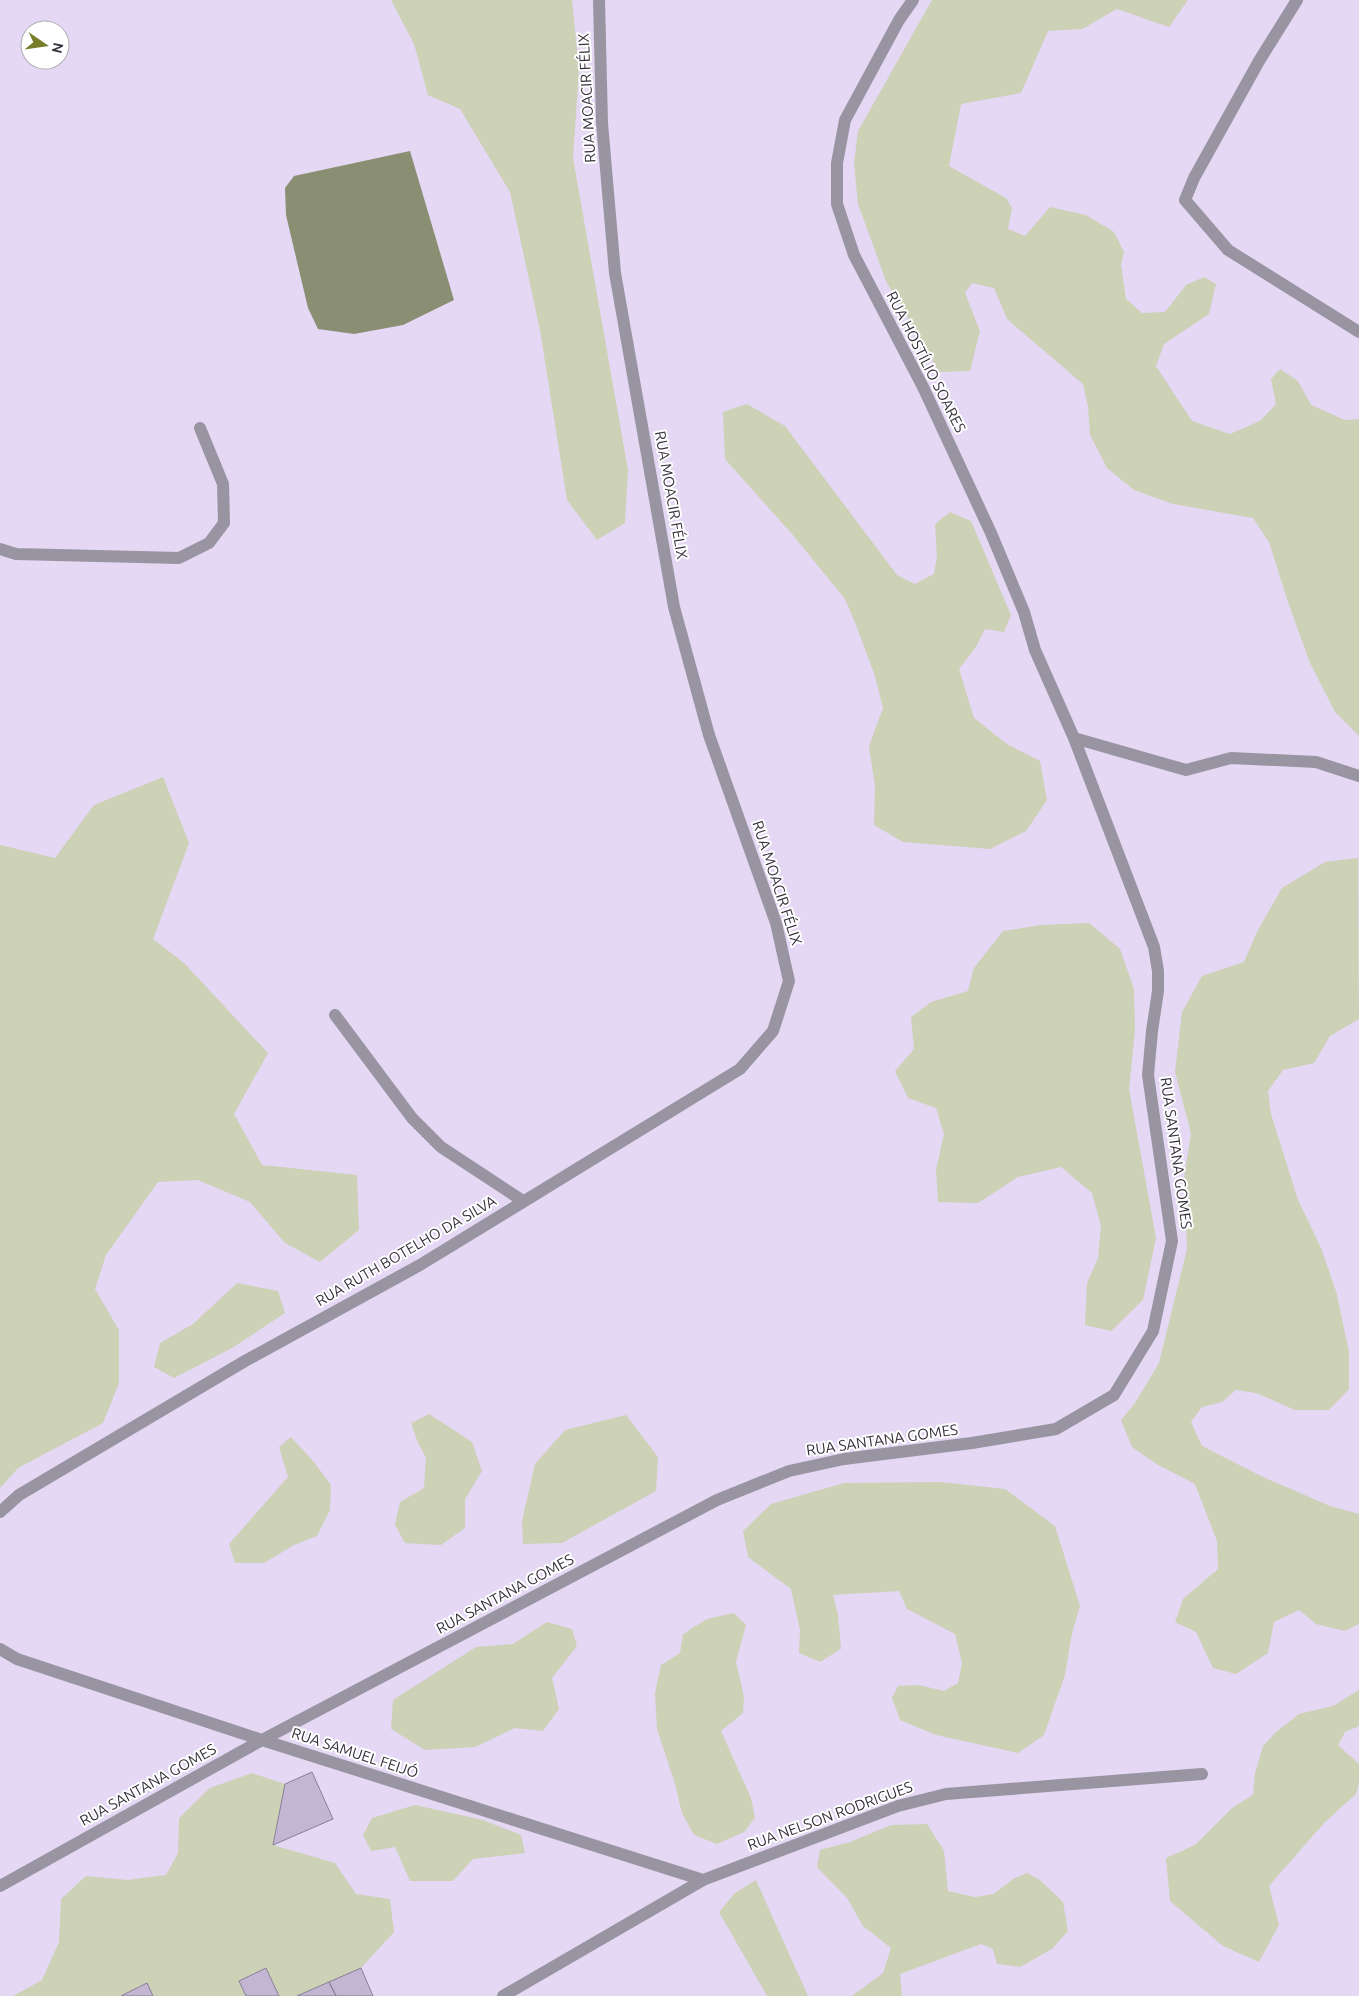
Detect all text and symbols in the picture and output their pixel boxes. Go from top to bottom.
north arrow [20,20,70,70]
street label: RUA MOACIR FÉLIX [575,33,598,163]
text: N [49,41,67,55]
street label: RUA HOSTÍLIO SOARES [883,288,970,435]
street label: RUA MOACIR FÉLIX [652,430,691,560]
street label: RUA MOACIR FÉLIX [749,819,806,947]
street label: RUA SANTANA GOMES [1157,1076,1196,1230]
street label: RUA RUTH BOTELHO DA SILVA [312,1192,499,1309]
street label: RUA SANTANA GOMES [805,1420,959,1459]
street label: RUA SANTANA GOMES [433,1550,576,1637]
street label: RUA SAMUEL FEIJÓ [290,1724,421,1781]
street label: RUA SANTANA GOMES [77,1740,219,1829]
street label: RUA NELSON RODRIGUES [745,1778,915,1853]

